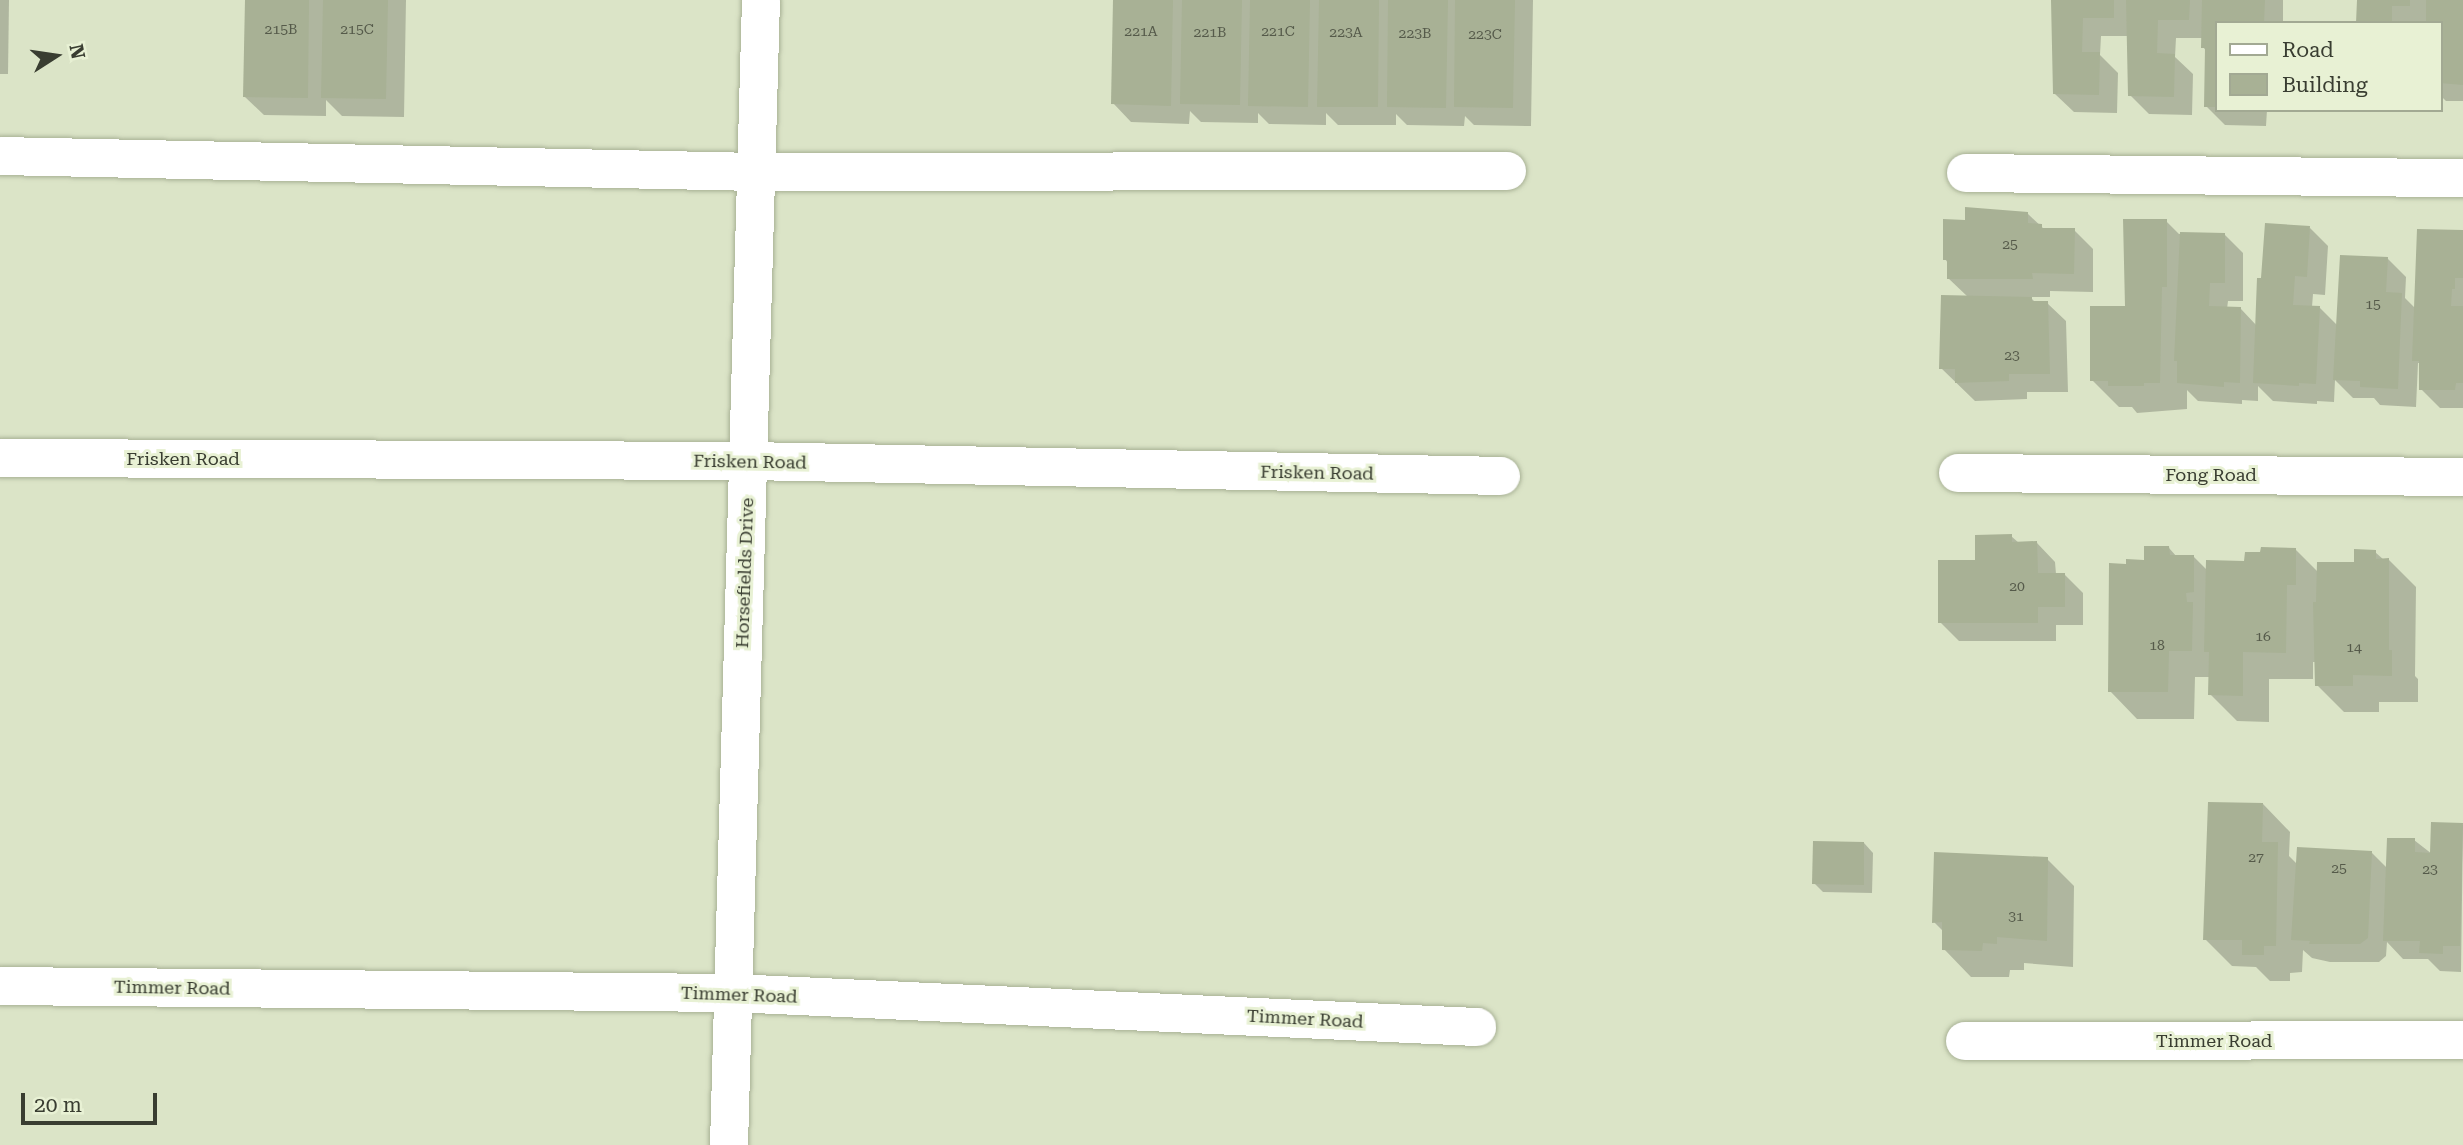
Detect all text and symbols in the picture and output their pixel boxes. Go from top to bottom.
north arrow [21,21,91,91]
house number: 215B [265,21,297,37]
house number: 215C [340,21,374,37]
legend [2214,21,2442,112]
house number: 221A [1124,23,1158,39]
house number: 221C [1261,23,1295,39]
house number: 221B [1194,24,1226,40]
house number: 223A [1329,24,1363,40]
house number: 223B [1399,25,1431,41]
house number: 223C [1468,26,1502,42]
text: Road [2282,38,2334,62]
text: N [64,42,90,61]
text: Building [2282,73,2368,97]
house number: 25 [2002,236,2018,252]
house number: 15 [2365,296,2381,312]
house number: 23 [2004,347,2020,363]
street label: Frisken Road [126,448,240,470]
street label: Frisken Road [693,450,807,474]
street label: Frisken Road [1260,461,1374,485]
street label: Fong Road [2165,464,2257,486]
street label: Horsefields Drive [732,497,758,649]
house number: 20 [2009,578,2025,594]
house number: 16 [2255,628,2271,644]
house number: 18 [2149,637,2165,653]
house number: 14 [2346,639,2362,655]
house number: 27 [2248,849,2264,865]
house number: 25 [2331,860,2347,876]
house number: 23 [2422,861,2438,877]
house number: 31 [2008,908,2024,924]
street label: Timmer Road [113,976,231,1000]
street label: Timmer Road [680,982,798,1008]
street label: Timmer Road [1246,1005,1364,1033]
street label: Timmer Road [2156,1030,2272,1052]
scale bar [24,1078,161,1122]
text: 20 m [34,1093,82,1117]

